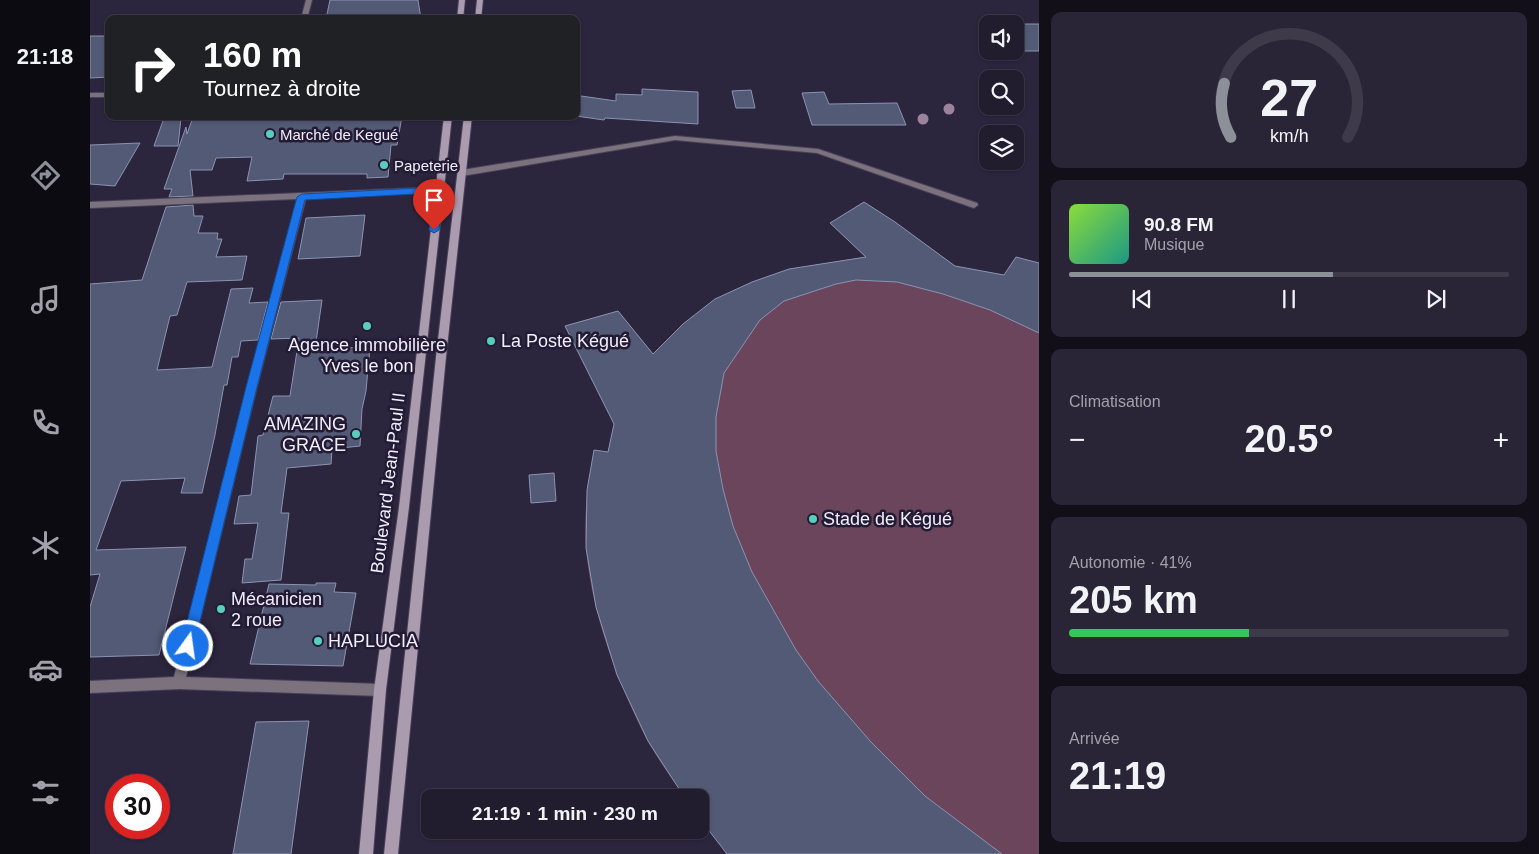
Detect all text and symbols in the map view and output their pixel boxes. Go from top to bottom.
map controls [979,15,1024,170]
button: sound [979,15,1024,60]
icon: right [120,35,185,100]
text: 160 m [203,35,302,74]
text: 21:18 [17,44,73,69]
text: 27 [1260,69,1318,127]
button: search [979,70,1024,115]
text: Tournez à droite [203,76,361,101]
button: layers [979,125,1024,170]
place label: Marché de Kegué [280,126,398,143]
text: km/h [1270,126,1308,146]
marker: Marché de Kegué [264,128,276,140]
place label: Papeterie [394,157,458,174]
icon: directions [28,158,63,193]
marker: Papeterie [378,159,390,171]
pin [413,179,455,230]
icon: arrive [420,186,448,214]
text: 90.8 FM [1144,214,1214,235]
text: Musique [1144,236,1204,253]
icon: music [28,282,63,317]
icon: previous [1128,285,1156,313]
icon: pause [1275,285,1303,313]
icon: next [1422,285,1450,313]
marker: Agence immobilière Yves le bon [361,320,373,332]
place label: La Poste Kégué [501,331,629,351]
place label: Agence immobilière Yves le bon [288,335,446,376]
marker: La Poste Kégué [485,335,497,347]
street label: Boulevard Jean-Paul II [367,391,409,575]
text: Climatisation [1069,393,1161,410]
icon: phone [28,405,63,440]
place label: AMAZING GRACE [264,414,346,455]
text: 20.5° [1244,418,1334,460]
text: − [1069,424,1085,455]
text: + [1493,424,1509,455]
marker: AMAZING GRACE [350,428,362,440]
place label: Stade de Kégué [823,509,952,529]
marker: Stade de Kégué [807,513,819,525]
icon: climate [28,528,63,563]
text: Autonomie · 41% [1069,554,1192,571]
text: 205 km [1069,579,1198,621]
place label: Mécanicien 2 roue [231,589,322,630]
marker: Mécanicien 2 roue [215,603,227,615]
position arrow [161,619,213,671]
place label: HAPLUCIA [328,631,418,651]
marker: HAPLUCIA [312,635,324,647]
icon: car [28,652,63,687]
text: Arrivée [1069,730,1120,747]
text: 21:19 [1069,755,1166,797]
speed limit sign: 30 [105,774,170,839]
icon: filters [28,775,63,810]
text: 21:19 · 1 min · 230 m [472,803,658,824]

